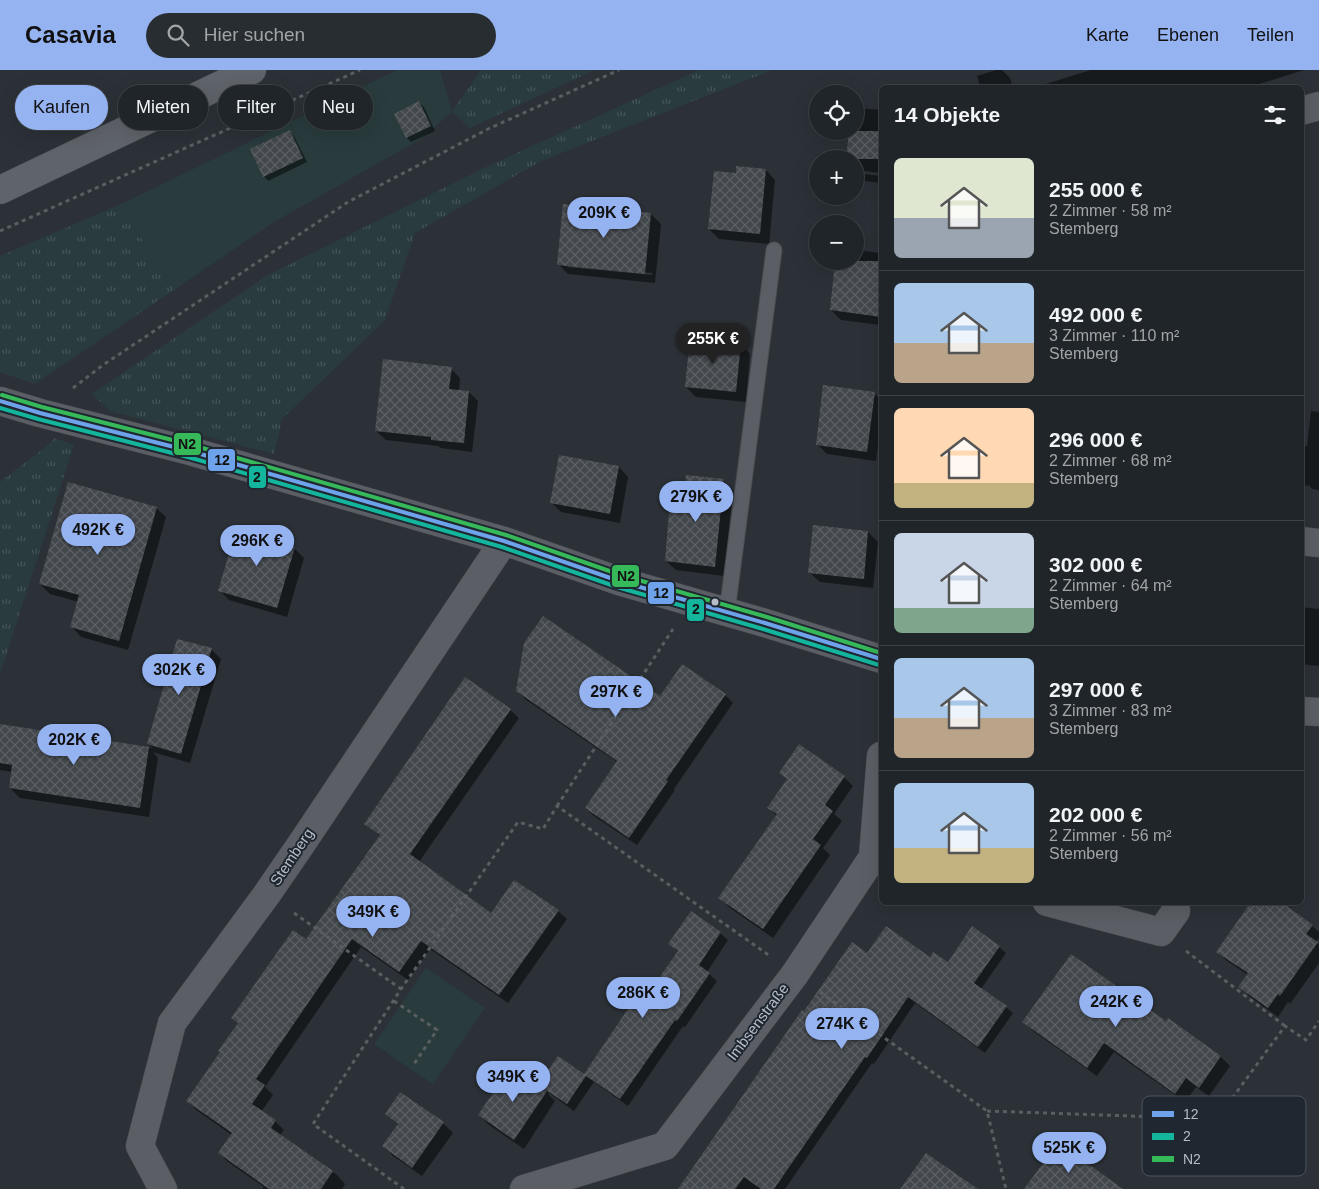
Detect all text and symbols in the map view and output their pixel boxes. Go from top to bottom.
search box [146,13,496,58]
text: Casavia [25,21,116,48]
icon: search [164,21,192,49]
text: Hier suchen [204,24,305,45]
text: Karte [1086,25,1129,45]
text: Ebenen [1157,25,1219,45]
text: Teilen [1247,25,1294,45]
chip: Kaufen [15,85,108,130]
chip: Mieten [118,85,208,130]
chip: Filter [218,85,294,130]
chip: Neu [304,85,373,130]
map controls [809,85,864,270]
button: locate [809,85,864,140]
icon: filters [1261,101,1289,129]
text: 14 Objekte [894,103,1000,126]
button: + [809,150,864,205]
icon: home [934,178,994,238]
text: 255 000 € [1049,178,1142,201]
pin: 209K € [563,196,645,239]
text: 2 Zimmer · 58 m² [1049,202,1172,219]
text: 209K € [578,204,630,221]
button: − [809,215,864,270]
text: Stemberg [1049,220,1118,237]
icon: home [934,303,994,363]
text: 492 000 € [1049,303,1142,326]
pin: 255K € [672,322,754,365]
text: 3 Zimmer · 110 m² [1049,327,1179,344]
text: 255K € [687,330,739,347]
text: Stemberg [1049,345,1118,362]
icon: home [934,428,994,488]
text: 296 000 € [1049,428,1142,451]
line badge: N2 [173,432,202,456]
text: N2 [178,436,196,452]
line badge: 12 [207,448,236,472]
text: 12 [214,452,230,468]
text: 2 Zimmer · 68 m² [1049,452,1172,469]
line badge: 2 [248,465,267,489]
text: 2 [253,469,261,485]
text: Stemberg [1049,470,1118,487]
pin: 279K € [655,480,737,523]
text: 279K € [670,488,722,505]
pin: 492K € [57,514,139,556]
text: 492K € [72,521,124,538]
pin: 296K € [216,524,298,567]
text: 296K € [231,532,283,549]
icon: home [934,553,994,613]
text: 302 000 € [1049,553,1142,576]
line badge: N2 [611,564,640,588]
text: N2 [617,568,635,584]
text: 2 Zimmer · 64 m² [1049,577,1172,594]
line badge: 12 [647,581,675,605]
text: 12 [653,585,669,601]
text: Stemberg [1049,595,1118,612]
unlabelled marker [710,597,720,607]
line badge: 2 [686,598,705,622]
text: 2 [692,601,700,617]
pin: 302K € [138,654,220,696]
text: 302K € [153,661,205,678]
pin: 297K € [575,676,657,718]
icon: home [934,678,994,738]
text: 297 000 € [1049,678,1142,701]
text: 297K € [590,683,642,700]
text: 3 Zimmer · 83 m² [1049,702,1172,719]
text: Stemberg [1049,720,1118,737]
pin: 202K € [33,724,115,766]
text: 202K € [48,731,100,748]
icon: home [934,803,994,863]
text: 202 000 € [1049,803,1142,826]
street label: Stemberg [266,825,317,888]
text: 2 Zimmer · 56 m² [1049,827,1172,844]
text: Stemberg [1049,845,1118,862]
pin: 349K € [332,896,414,938]
text: 349K € [347,903,399,920]
pin: 286K € [602,976,684,1019]
street label: Imbsenstraße [723,980,792,1063]
text: 286K € [617,984,669,1001]
pin: 242K € [1075,986,1157,1028]
text: 242K € [1090,993,1142,1010]
pin: 274K € [801,1008,883,1050]
text: 274K € [816,1015,868,1032]
pin: 349K € [472,1060,554,1103]
text: 349K € [487,1068,539,1085]
legend [1142,1096,1306,1176]
text: 12 [1183,1106,1199,1122]
text: 2 [1183,1128,1191,1144]
pin: 525K € [1028,1132,1110,1174]
text: 525K € [1043,1139,1095,1156]
text: N2 [1183,1151,1201,1167]

